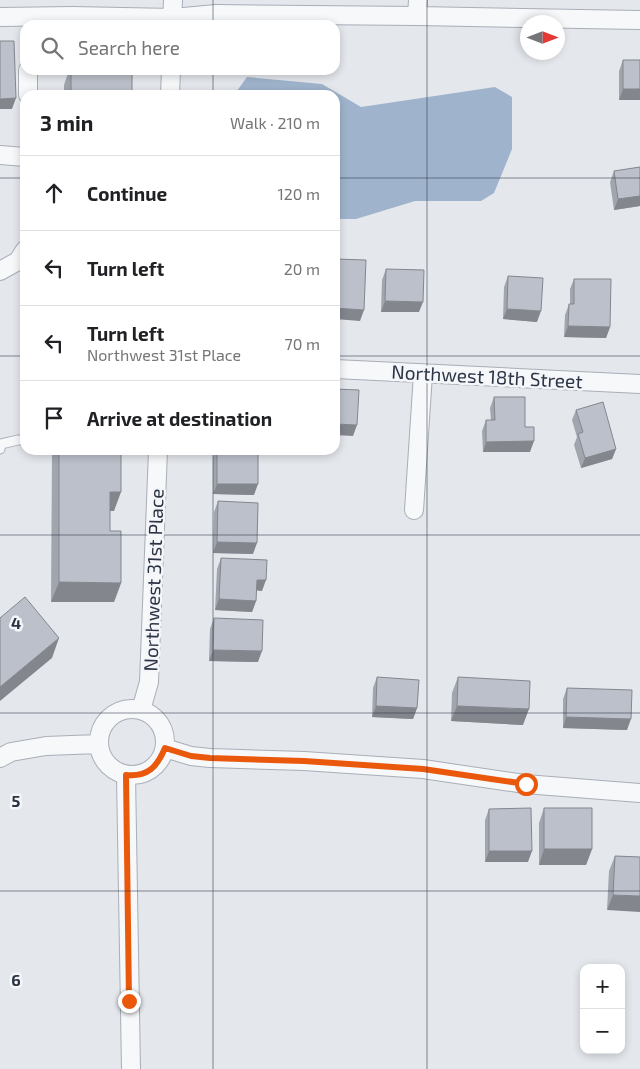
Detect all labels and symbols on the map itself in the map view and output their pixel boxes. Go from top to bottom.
north arrow [520,15,565,60]
street label: Northwest 18th Street [391,360,583,392]
street label: Northwest 31st Place [138,488,168,672]
text: 4 [11,613,21,632]
route start [515,773,538,796]
text: 5 [12,791,21,810]
text: 6 [11,970,21,989]
route end [118,990,141,1013]

